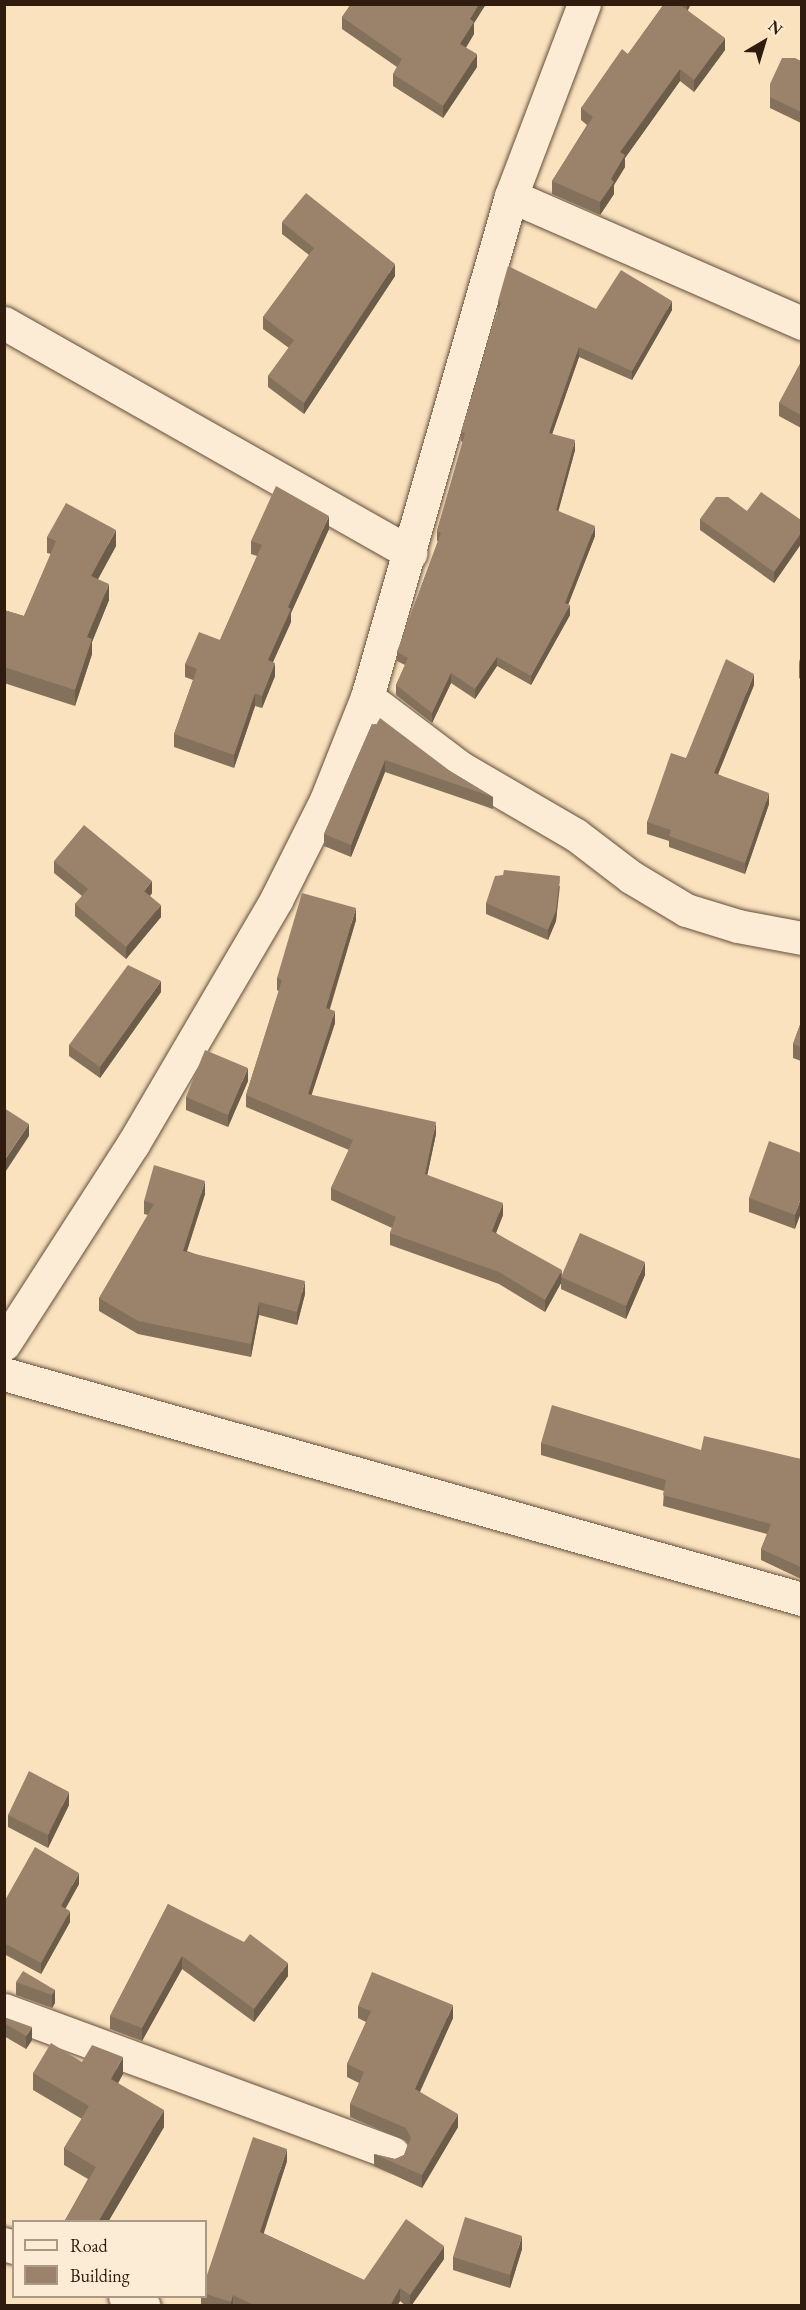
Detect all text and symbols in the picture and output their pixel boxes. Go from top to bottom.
north arrow [734,12,794,72]
text: N [764,15,787,40]
legend [12,2220,207,2298]
text: Road [70,2234,108,2257]
text: Building [70,2264,130,2287]

